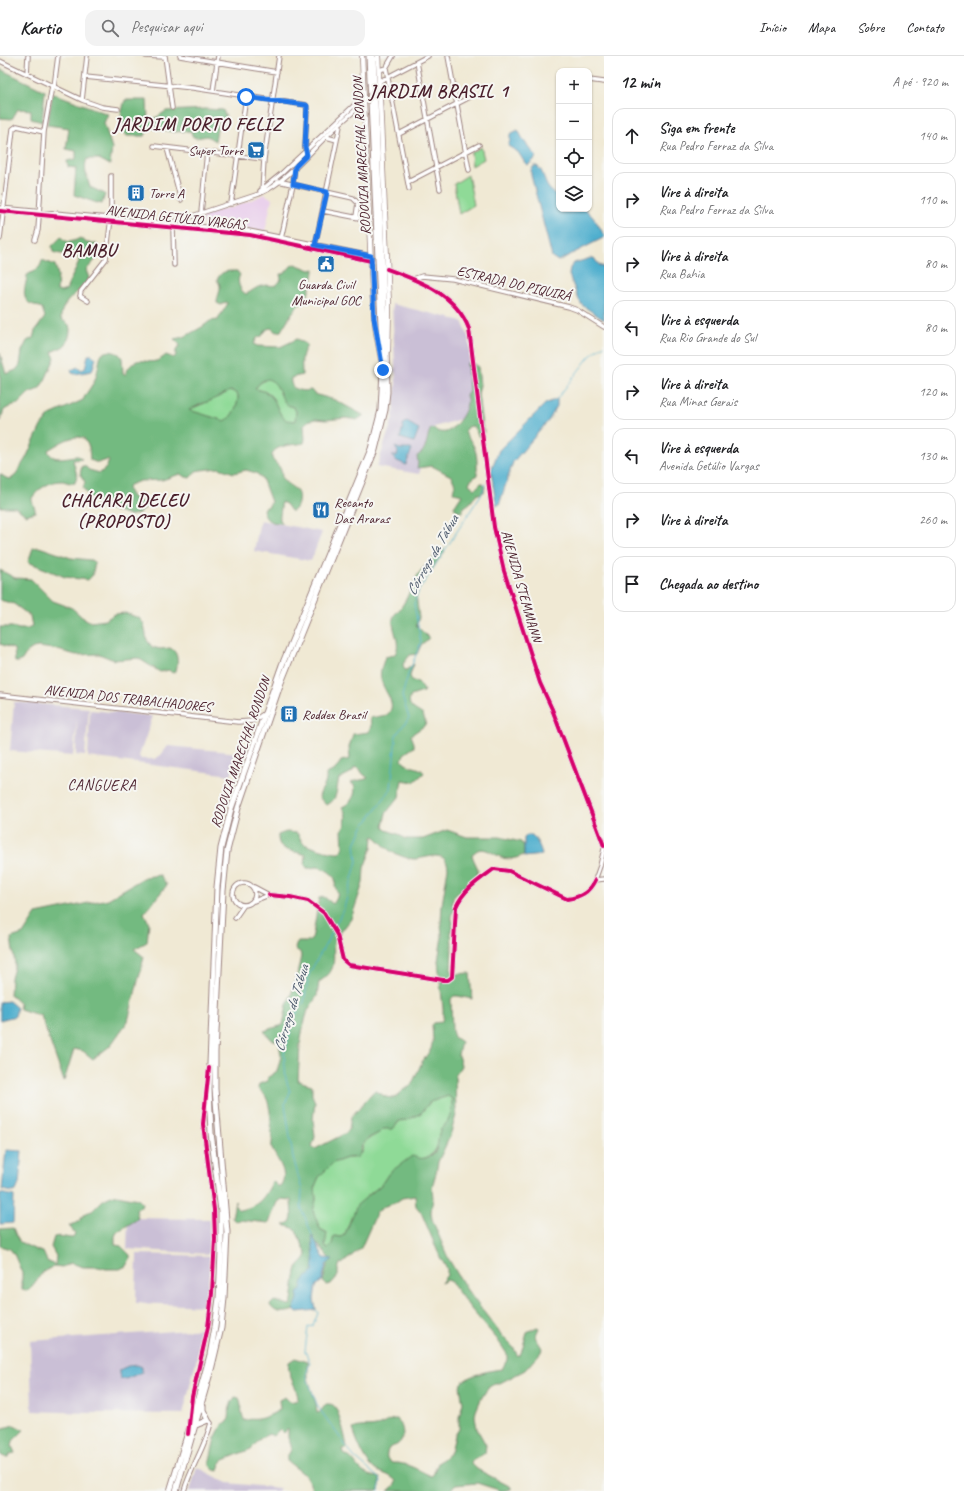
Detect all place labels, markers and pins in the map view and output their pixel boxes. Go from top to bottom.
supermarket icon: Super Torre [246,140,266,160]
place label: Super Torre [188,142,244,159]
building icon: Torre A [126,183,146,203]
place label: Torre A [149,185,185,202]
public building icon: Guarda Civil Municipal GOC [316,254,336,274]
place label: Guarda Civil Municipal GOC [291,276,363,309]
place label: Recanto Das Araras [334,494,391,527]
restaurant icon: Recanto Das Araras [311,500,331,520]
building icon: Roddex Brasil [279,704,299,724]
place label: Roddex Brasil [302,706,369,723]

